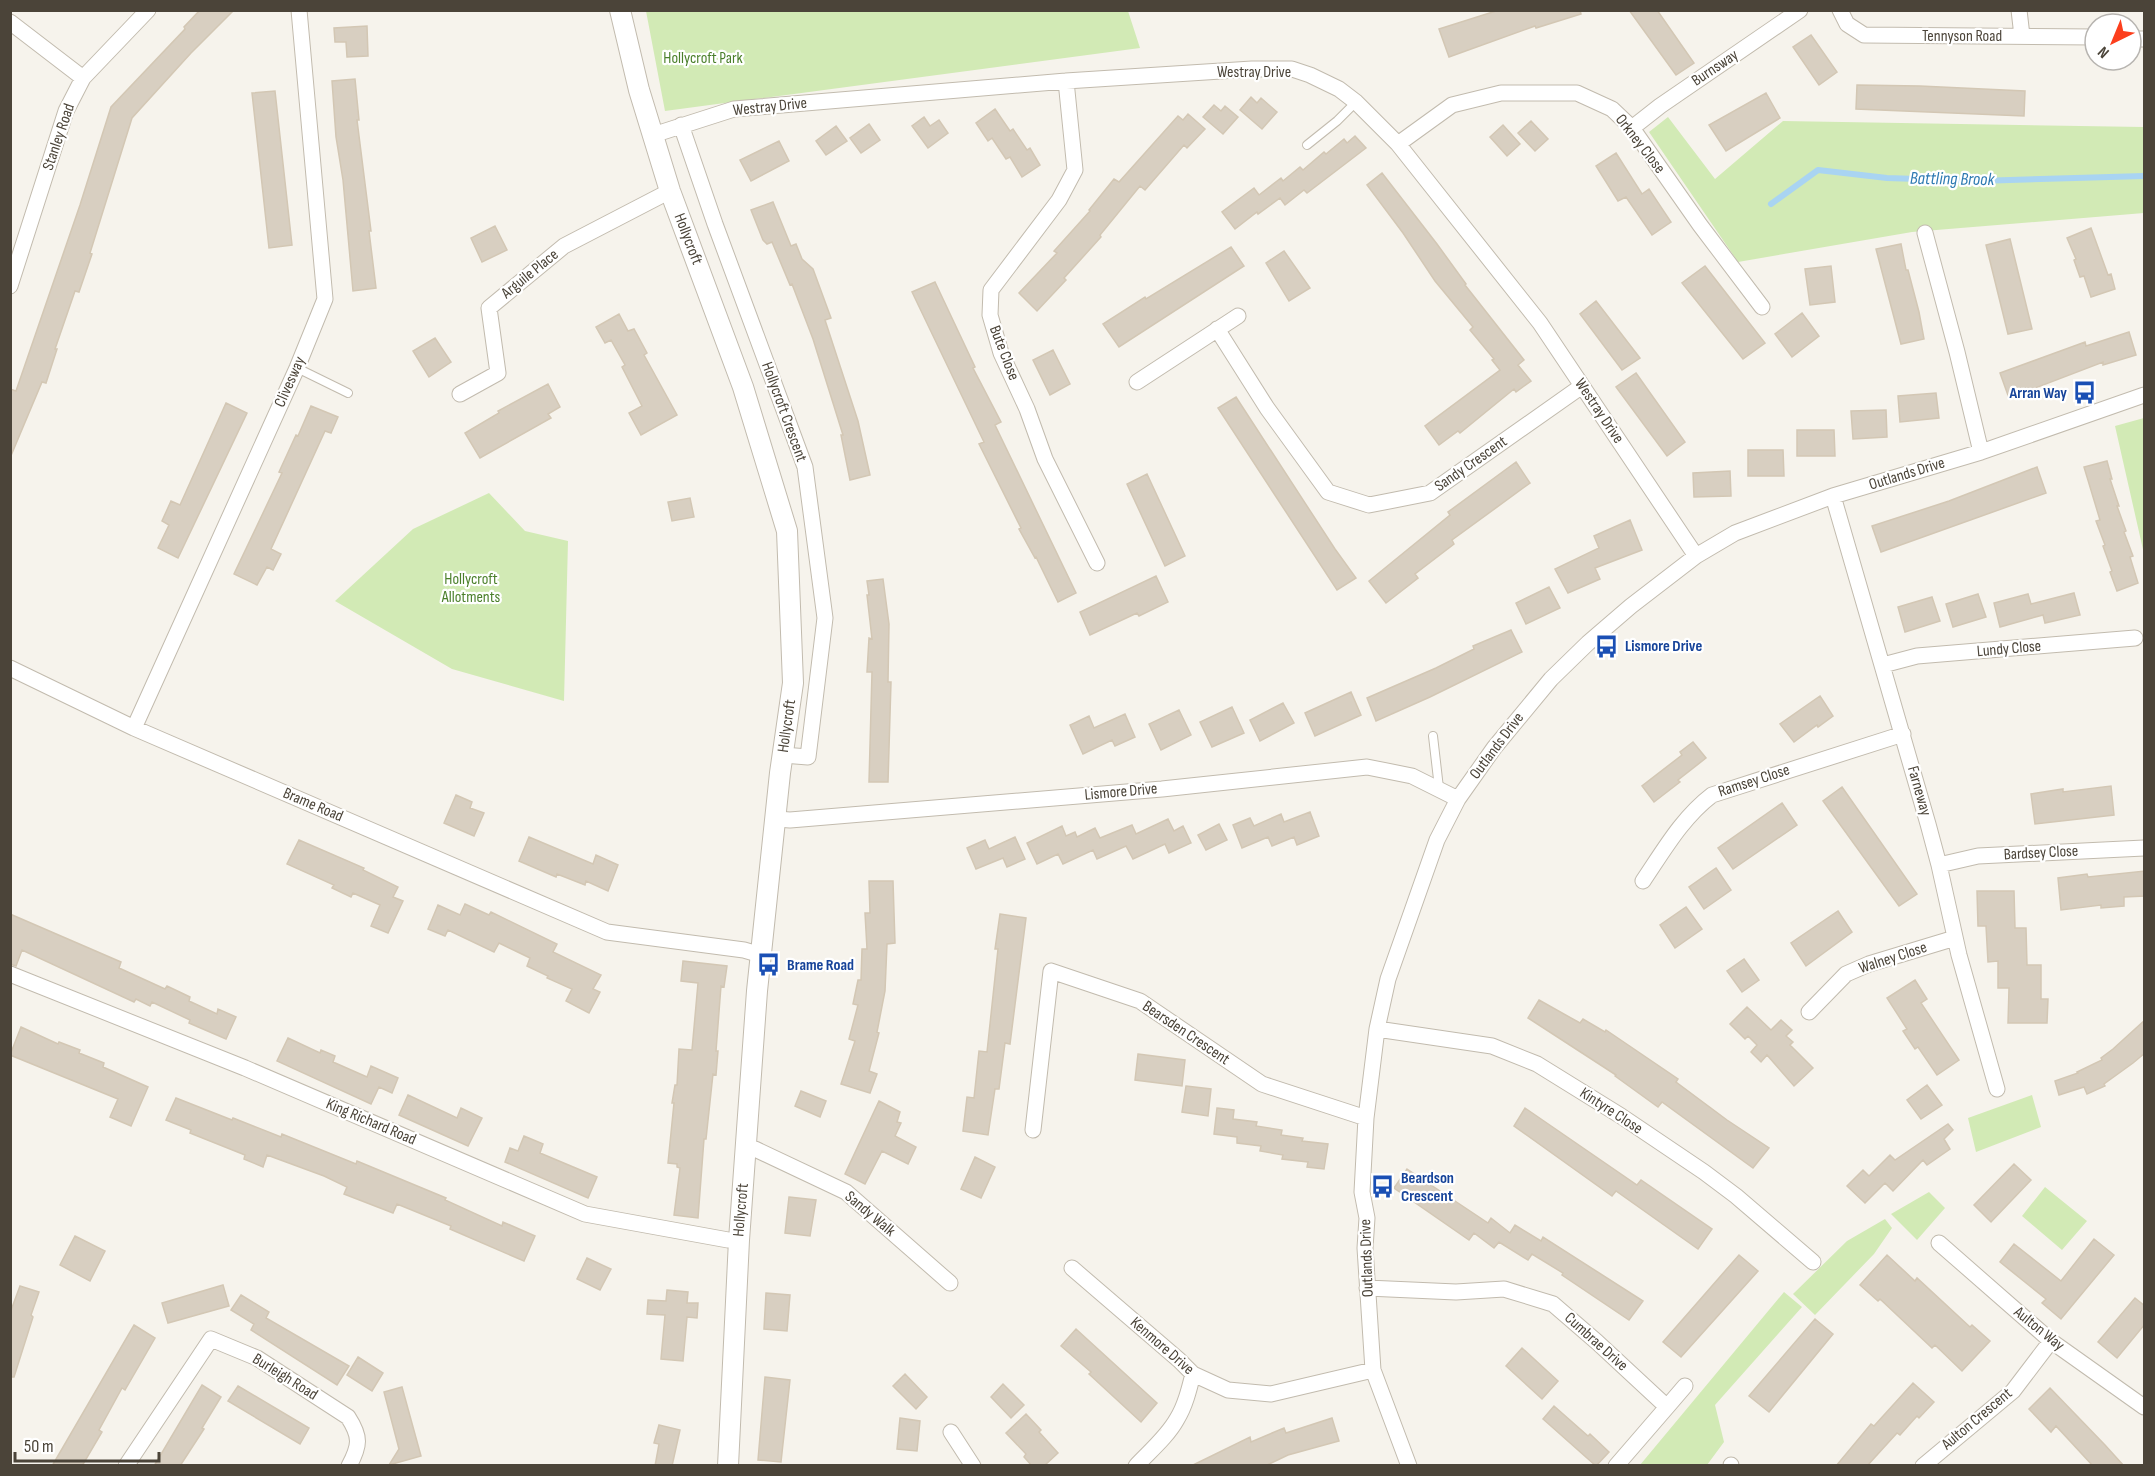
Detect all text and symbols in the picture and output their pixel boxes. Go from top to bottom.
north arrow [2083,12,2143,72]
street label: Tennyson Road [1922,27,2002,46]
text: N [2094,42,2113,62]
street label: Burnsway [1688,46,1742,90]
park label: Hollycroft Park [663,49,743,68]
street label: Westray Drive [1217,63,1291,82]
street label: Westray Drive [732,94,808,120]
street label: Stanley Road [39,101,79,173]
street label: Orkney Close [1611,111,1669,177]
water label: Battling Brook [1910,168,1996,190]
street label: Hollycroft [670,211,706,267]
street label: Arguile Place [497,245,562,303]
street label: Bute Close [985,323,1023,383]
street label: Clivesway [270,354,310,410]
street label: Hollycroft Crescent [757,359,811,465]
street label: Westray Drive [1570,375,1628,447]
bus stop icon: Arran Way [2072,380,2098,406]
place label: Arran Way [2009,384,2067,403]
street label: Sandy Crescent [1431,432,1511,496]
street label: Outlands Drive [1867,453,1947,495]
park label: Hollycroft Allotments [441,570,501,607]
bus stop icon: Lismore Drive [1594,633,1620,659]
place label: Lismore Drive [1625,637,1702,656]
street label: Lundy Close [1976,637,2042,661]
street label: Hollycroft [774,698,800,754]
street label: Outlands Drive [1466,709,1528,783]
street label: Ramsey Close [1716,761,1792,801]
street label: Farneway [1903,764,1935,818]
street label: Lismore Drive [1084,779,1158,805]
street label: Brame Road [280,784,346,826]
street label: Bardsey Close [2003,842,2079,864]
street label: Walney Close [1857,938,1929,978]
bus stop icon: Brame Road [756,952,782,978]
place label: Brame Road [787,956,854,975]
street label: Bearsden Crescent [1139,997,1233,1069]
street label: Kintyre Close [1576,1084,1646,1138]
street label: King Richard Road [323,1094,419,1150]
place label: Beardson Crescent [1401,1169,1454,1206]
bus stop icon: Beardson Crescent [1370,1174,1396,1200]
street label: Hollycroft [729,1182,753,1237]
street label: Sandy Walk [841,1187,899,1241]
street label: Outlands Drive [1356,1219,1378,1297]
street label: Aulton Way [2009,1302,2068,1355]
street label: Cumbrae Drive [1560,1309,1632,1375]
street label: Kenmore Drive [1126,1313,1198,1379]
street label: Burleigh Road [249,1350,321,1404]
street label: Aulton Crescent [1937,1384,2016,1455]
scale bar [15,1425,159,1463]
text: 50 m [24,1436,54,1457]

